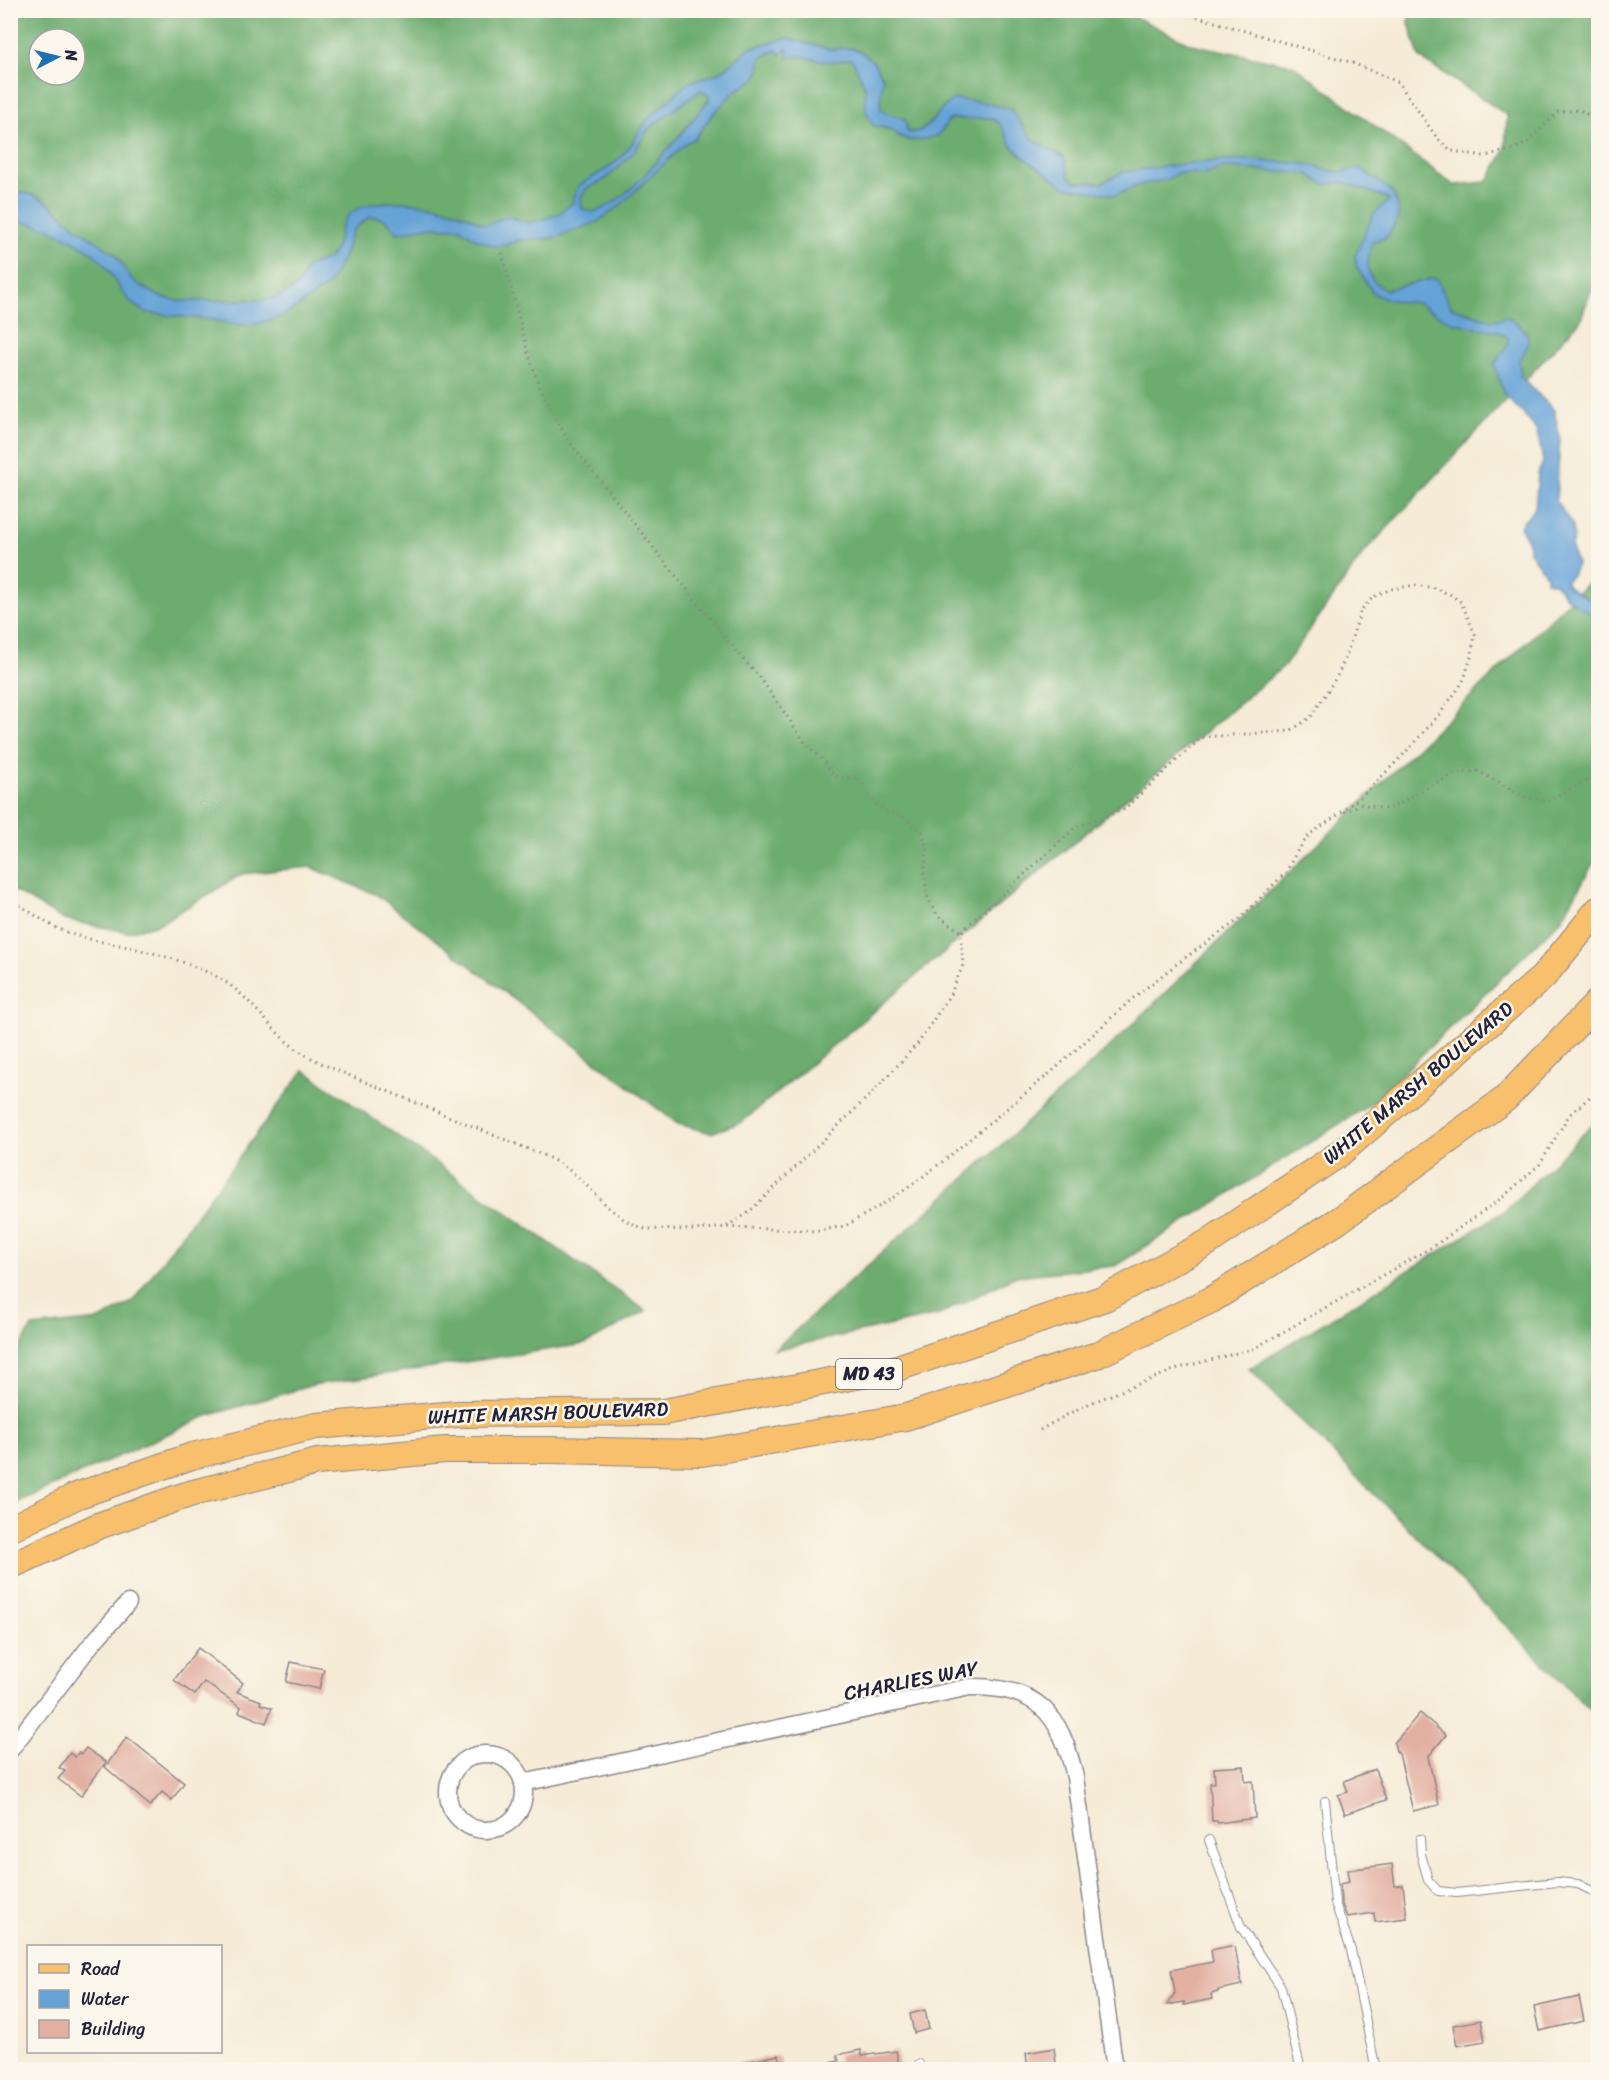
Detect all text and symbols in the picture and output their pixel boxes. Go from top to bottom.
north arrow [27,27,87,87]
text: N [56,47,87,63]
street label: WHITE MARSH BOULEVARD [1315,992,1521,1174]
road number: MD 43 [836,1359,902,1389]
street label: WHITE MARSH BOULEVARD [427,1391,669,1435]
street label: CHARLIES WAY [841,1650,983,1711]
legend [27,1945,222,2053]
text: Road [81,1953,121,1985]
text: Water [81,1983,130,2015]
text: Building [81,2013,145,2045]

